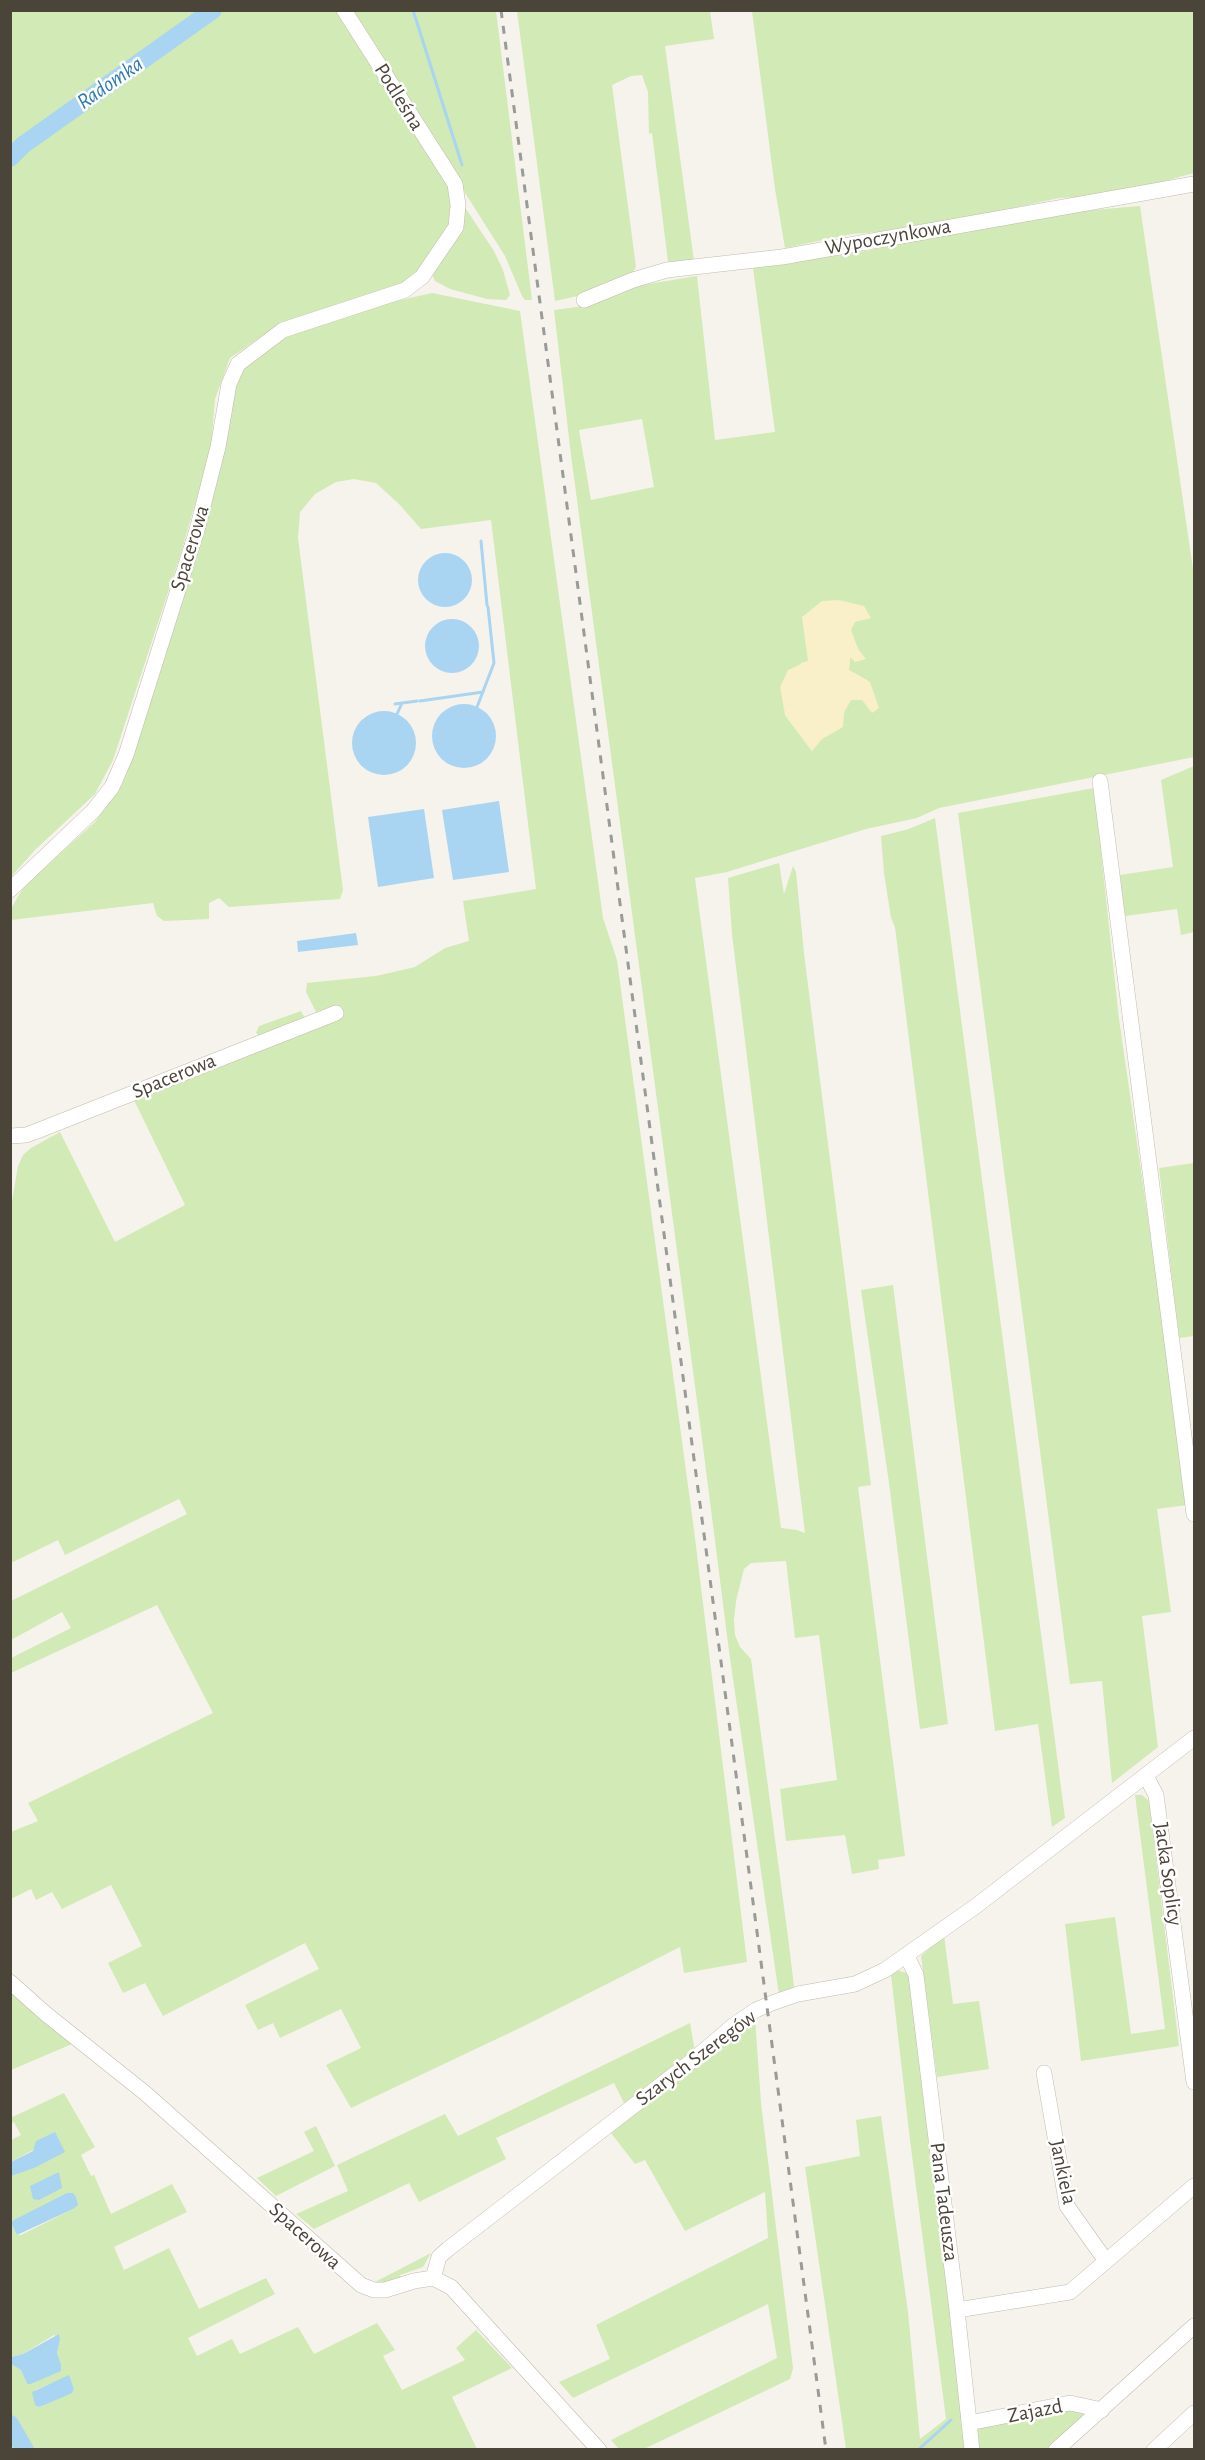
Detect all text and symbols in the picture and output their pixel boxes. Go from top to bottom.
water label: Radomka [72,51,148,115]
street label: Podleśna [369,59,429,135]
street label: Wypoczynkowa [823,214,953,260]
street label: Spacerowa [165,502,215,594]
street label: Spacerowa [128,1048,220,1104]
street label: Jacka Soplicy [1148,1821,1188,1927]
street label: Szarych Szeregów [631,2004,761,2112]
street label: Jankiela [1044,2137,1082,2207]
street label: Pana Tadeusza [924,2141,964,2263]
street label: Spacerowa [264,2197,346,2275]
street label: Zajazd [1005,2393,1065,2429]

